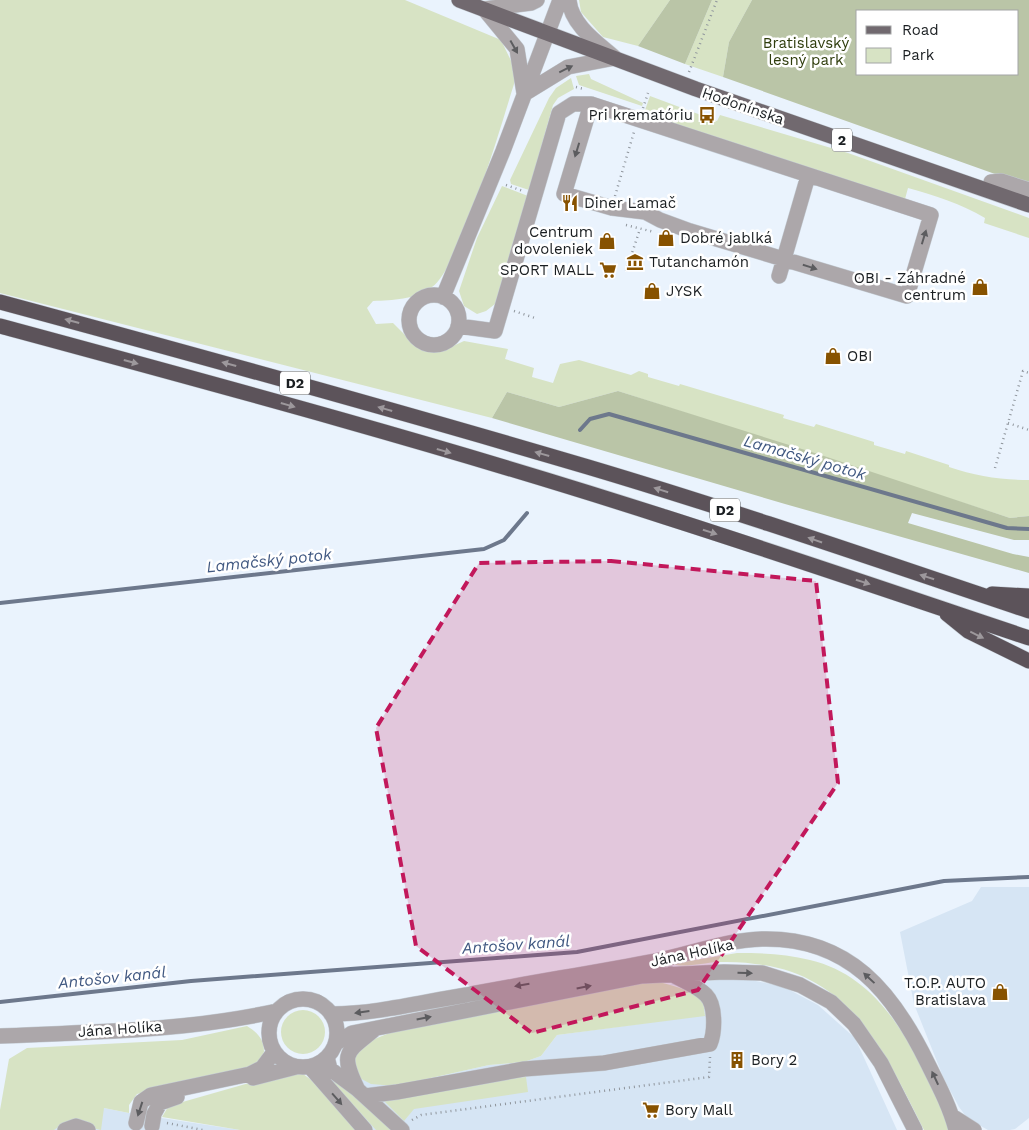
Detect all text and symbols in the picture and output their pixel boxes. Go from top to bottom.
legend [856,10,1019,75]
text: Road [902,21,939,39]
park label: Bratislavský lesný park [763,34,850,69]
one-way arrow [510,40,518,55]
text: Park [902,46,935,64]
one-way arrow [558,65,573,74]
street label: Hodonínska [700,84,787,129]
bus stop icon: Pri krematóriu [697,105,717,125]
place label: Pri krematóriu [588,106,693,124]
road number: 2 [832,128,852,152]
one-way arrow [573,143,581,158]
restaurant icon: Diner Lamač [560,193,580,213]
place label: Diner Lamač [584,194,676,212]
place label: Centrum dovoleniek [514,223,593,258]
shop icon: Dobré jablká [656,228,676,248]
place label: Dobré jablká [680,229,773,247]
one-way arrow [921,229,929,244]
shop icon: Centrum dovoleniek [597,231,617,251]
museum icon: Tutanchamón [625,252,645,272]
place label: Tutanchamón [649,253,749,271]
supermarket icon: SPORT MALL [598,260,618,280]
place label: SPORT MALL [500,261,594,279]
one-way arrow [802,263,817,271]
place label: OBI - Záhradné centrum [854,269,966,304]
shop icon: OBI - Záhradné centrum [970,277,990,297]
shop icon: JYSK [642,281,662,301]
place label: JYSK [666,282,702,300]
one-way arrow [65,317,80,325]
shop icon: OBI [823,346,843,366]
place label: OBI [847,347,872,365]
one-way arrow [124,358,139,366]
one-way arrow [221,360,236,368]
road number: D2 [280,372,310,394]
one-way arrow [281,401,296,409]
one-way arrow [378,404,393,412]
water label: Lamačský potok [742,431,869,484]
one-way arrow [437,447,452,455]
one-way arrow [534,449,549,457]
one-way arrow [653,485,668,493]
road number: D2 [710,498,740,522]
one-way arrow [703,529,718,536]
one-way arrow [807,536,822,544]
water label: Lamačský potok [205,544,334,577]
one-way arrow [919,573,934,581]
one-way arrow [855,579,870,587]
one-way arrow [970,632,984,640]
water label: Antošov kanál [460,931,571,958]
street label: Jána Holíka [649,935,736,971]
water label: Antošov kanál [56,962,167,993]
one-way arrow [737,969,753,977]
one-way arrow [864,972,876,984]
place label: T.O.P. AUTO Bratislava [904,974,987,1009]
one-way arrow [514,981,530,989]
shop icon: T.O.P. AUTO Bratislava [990,982,1010,1002]
one-way arrow [576,983,592,991]
one-way arrow [353,1008,369,1016]
one-way arrow [417,1014,432,1022]
street label: Jána Holíka [77,1017,163,1041]
building icon: Bory 2 [727,1050,747,1070]
place label: Bory 2 [751,1051,797,1069]
one-way arrow [931,1071,939,1085]
one-way arrow [331,1092,343,1104]
supermarket icon: Bory Mall [641,1100,661,1120]
place label: Bory Mall [665,1101,733,1119]
one-way arrow [135,1102,143,1117]

